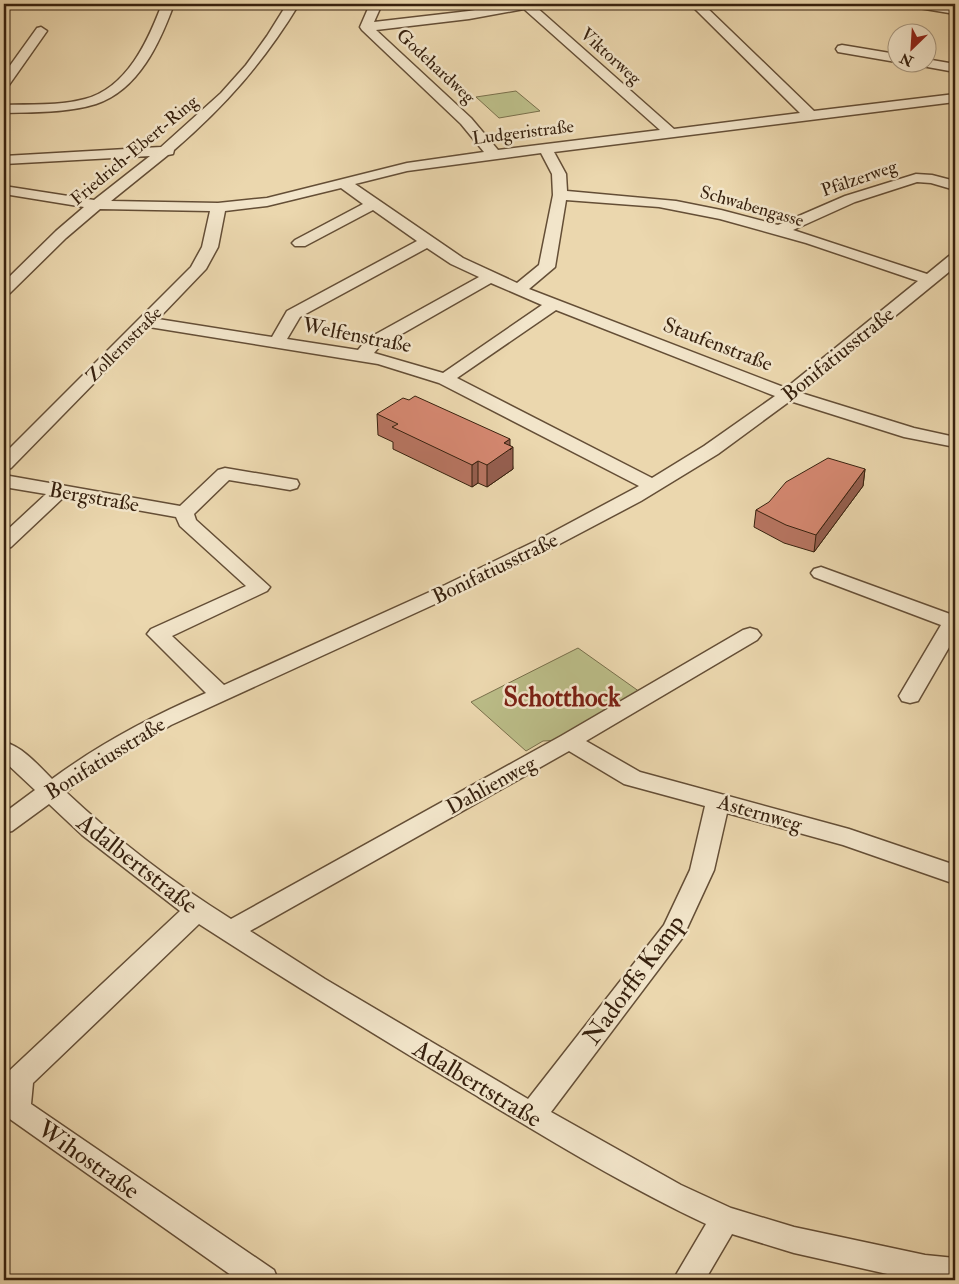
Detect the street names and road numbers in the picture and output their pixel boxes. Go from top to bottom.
street label: Viktorweg [575,23,647,91]
street label: Godehardweg [391,24,481,110]
street label: Friedrich-Ebert-Ring [66,90,204,211]
street label: Ludgeristraße [471,115,576,150]
street label: Pfälzerweg [818,154,901,202]
street label: Schwabengasse [697,181,807,232]
street label: Zollernstraße [82,301,167,387]
street label: Bonifatiusstraße [777,301,900,408]
street label: Staufenstraße [659,311,776,378]
street label: Welfenstraße [299,312,414,359]
street label: Bergstraße [47,476,141,519]
street label: Bonifatiusstraße [428,526,563,611]
street label: Bonifatiusstraße [40,711,171,806]
street label: Dahlienweg [441,749,542,821]
street label: Asternweg [714,788,806,839]
street label: Adalbertstraße [70,807,204,921]
street label: Nadorffs Kamp [577,909,692,1051]
street label: Adalbertstraße [406,1033,547,1135]
street label: Wihostraße [30,1113,145,1207]

